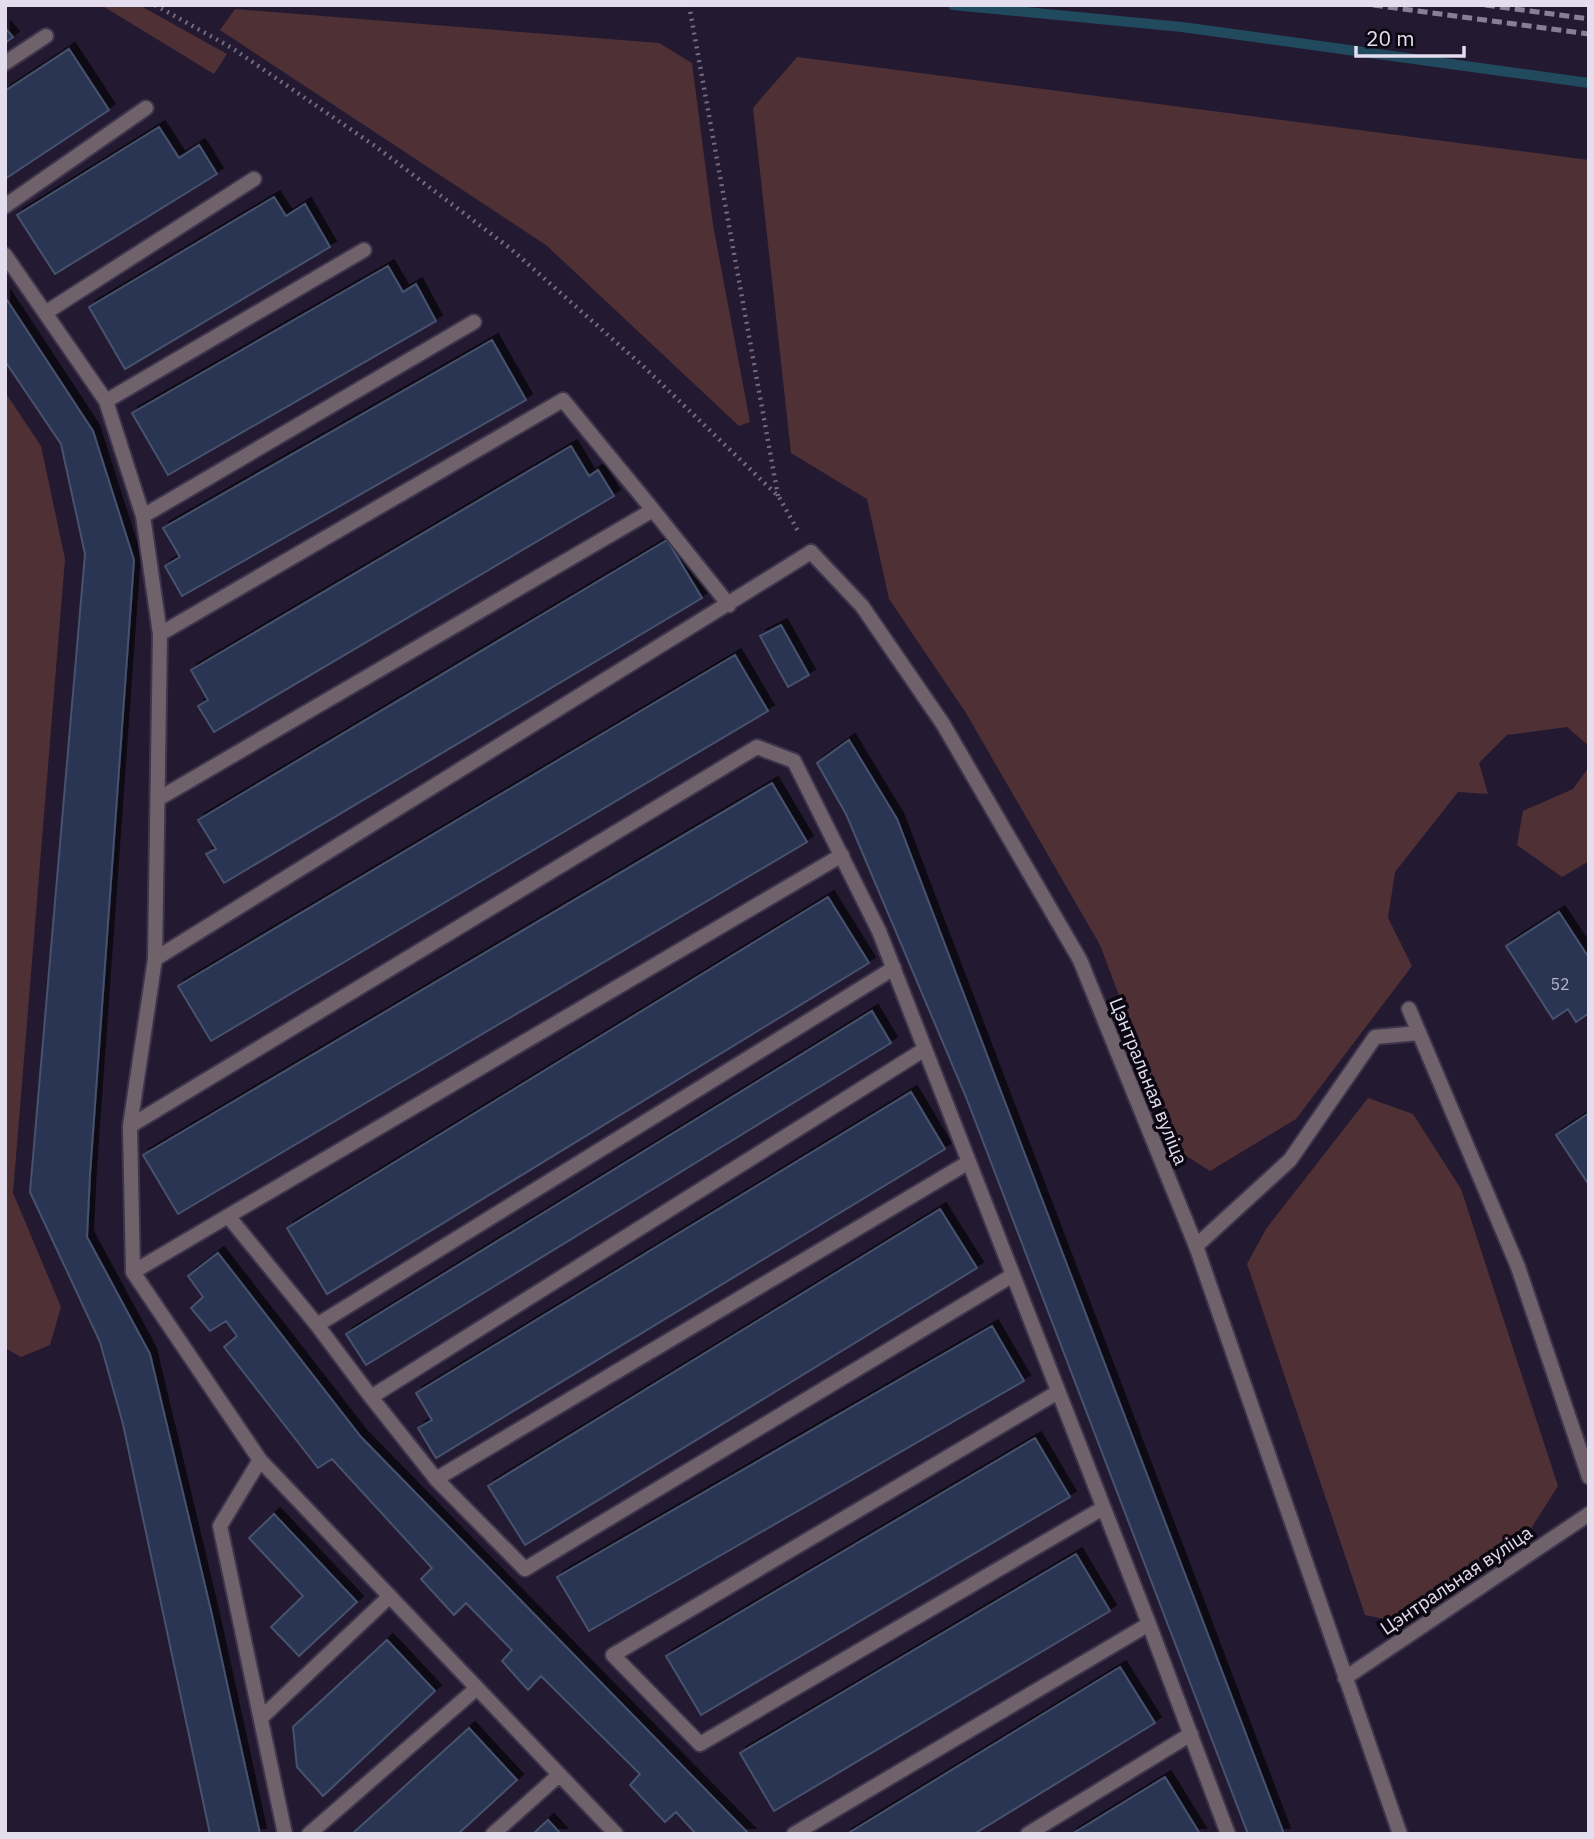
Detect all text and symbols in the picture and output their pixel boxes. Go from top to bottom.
scale bar [1356,14,1464,58]
text: 20 m [1366,24,1415,52]
house number: 52 [1550,974,1570,994]
street label: Цэнтральная вуліца [1104,994,1194,1168]
street label: Цэнтральная вуліца [1375,1520,1537,1640]

